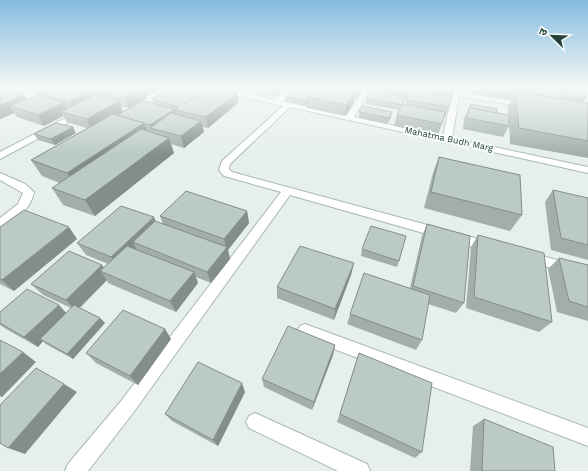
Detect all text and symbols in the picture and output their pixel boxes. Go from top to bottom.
north arrow [532,16,572,56]
text: उ [536,26,551,38]
street label: Mahatma Budh Marg [404,125,494,153]

